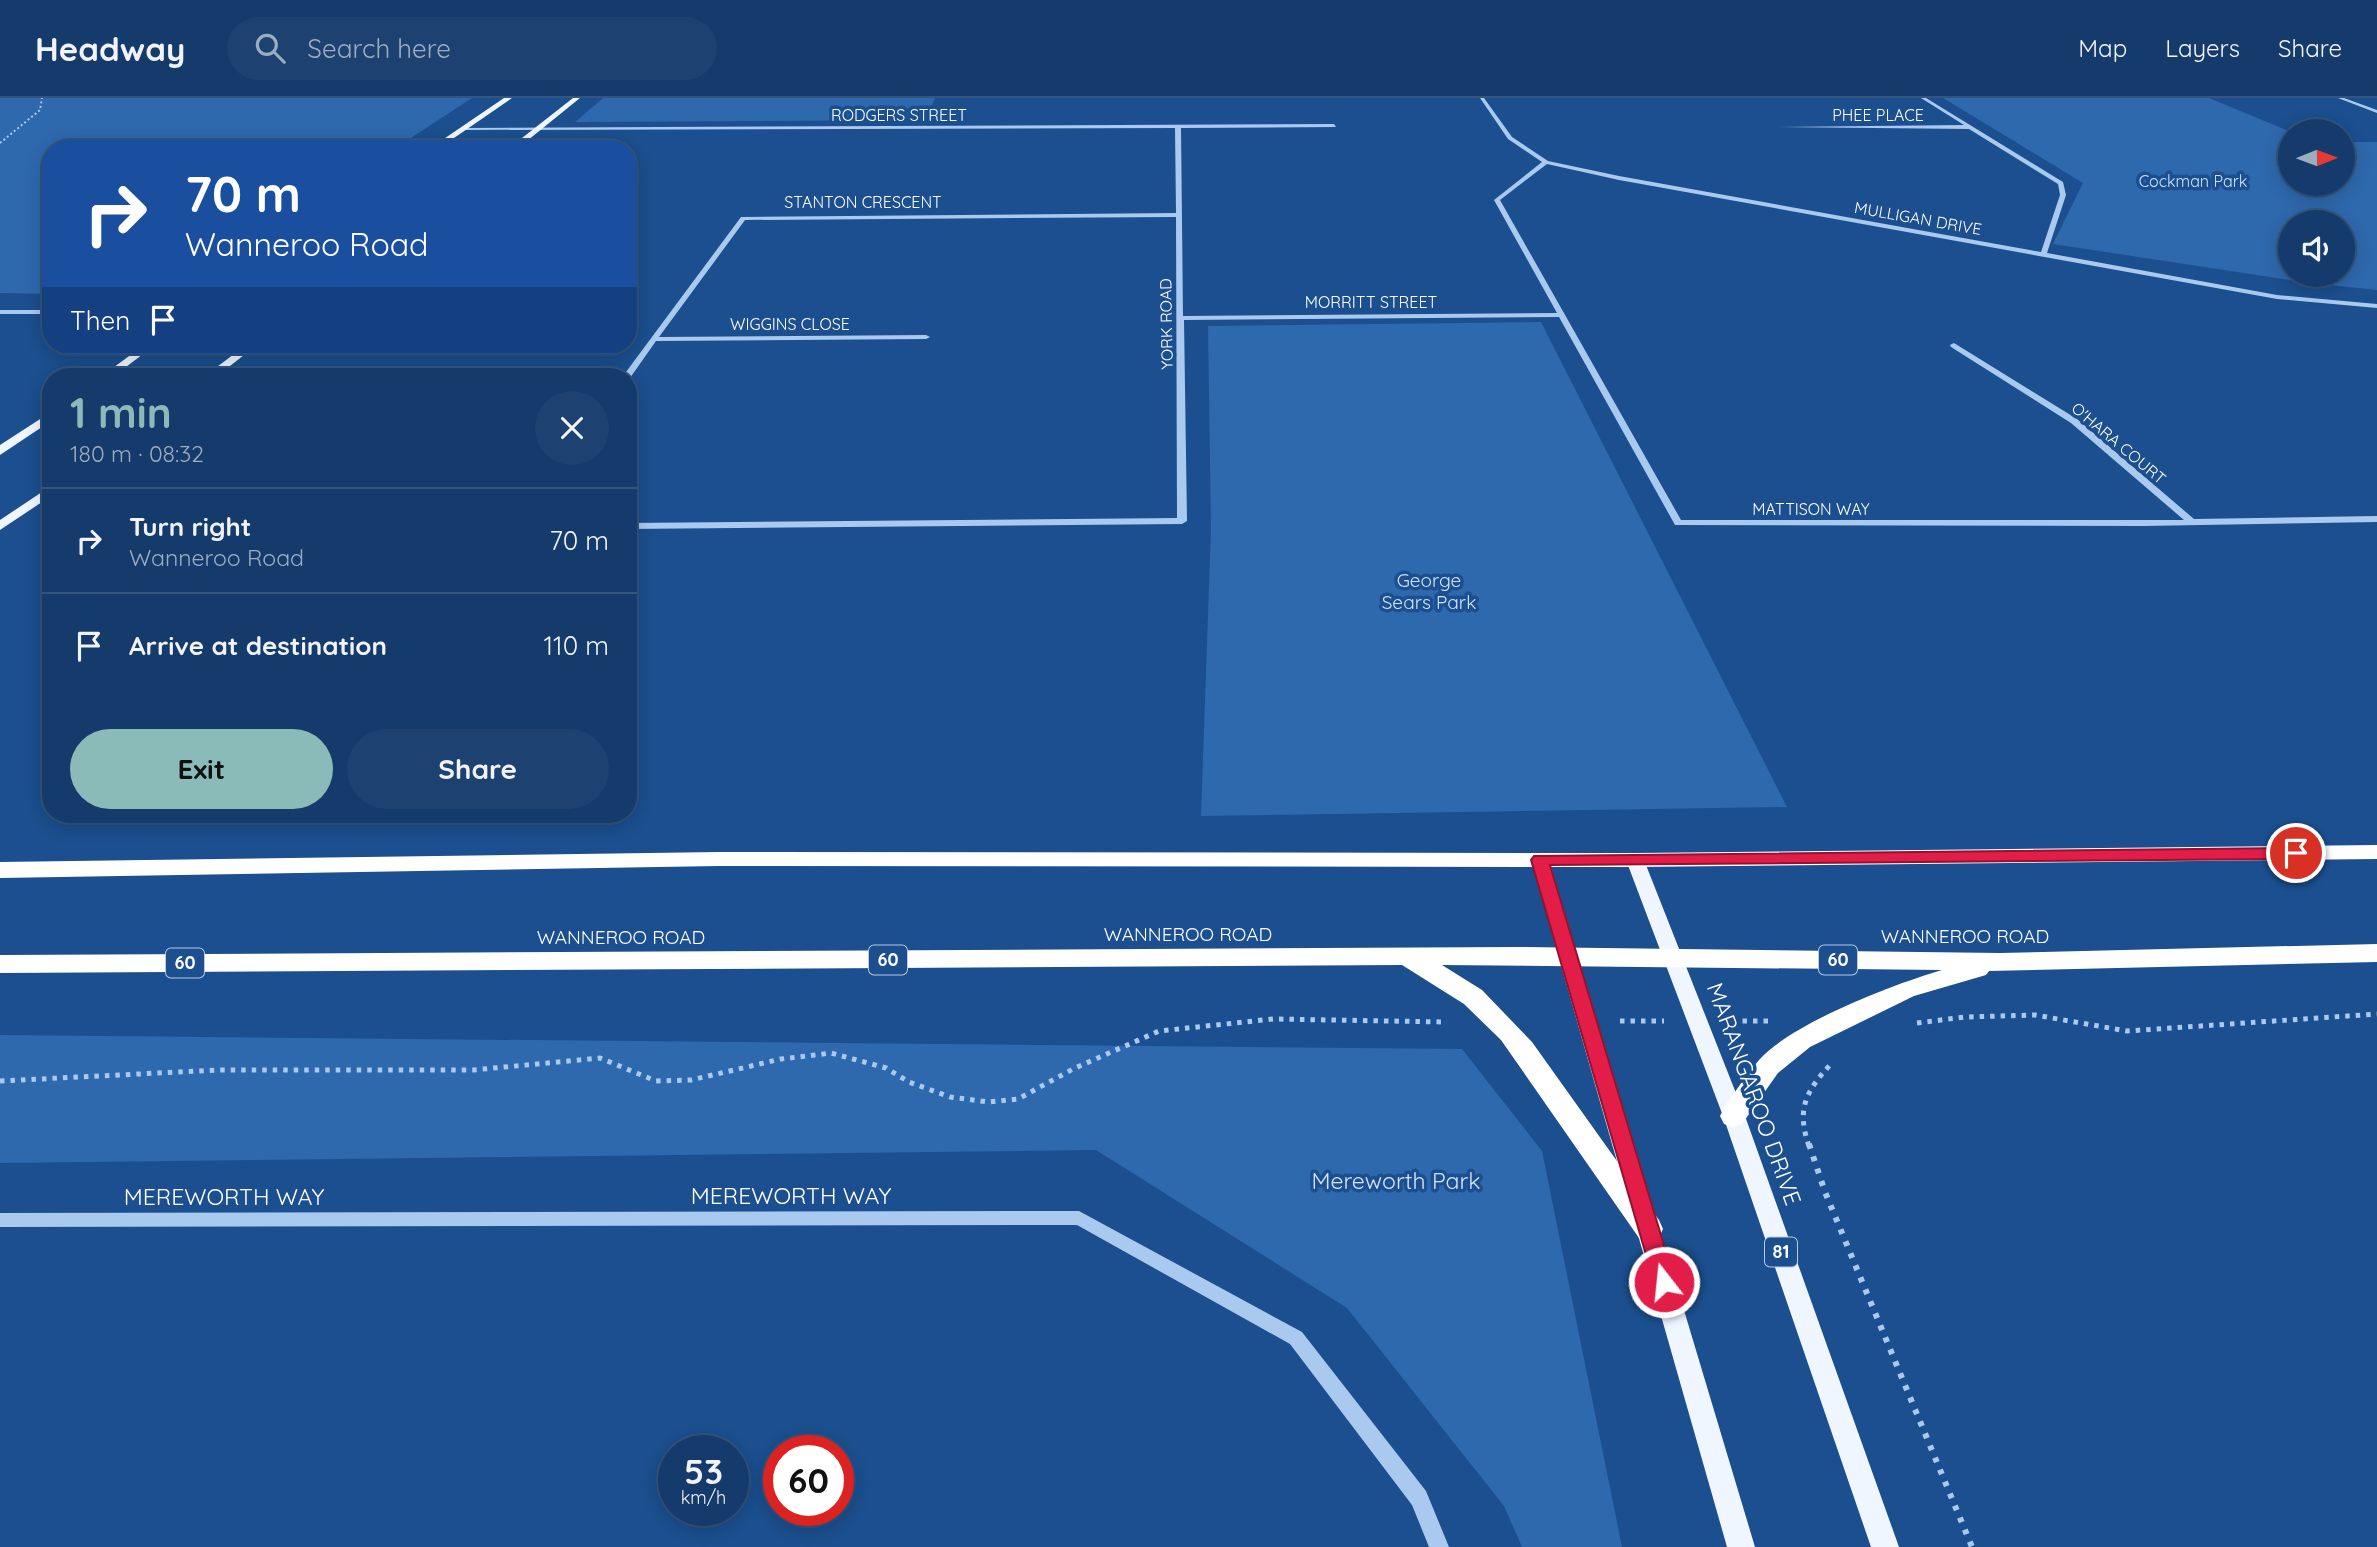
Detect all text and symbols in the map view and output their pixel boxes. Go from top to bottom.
search box [227,17,717,80]
text: Headway [35,28,185,69]
icon: search [251,29,289,67]
text: Search here [307,32,451,65]
text: Map [2078,33,2127,63]
text: Layers [2165,33,2240,63]
text: Share [2278,33,2342,63]
street label: RODGERS STREET [831,105,967,125]
street label: PHEE PLACE [1832,105,1924,125]
north arrow [2278,119,2356,196]
map controls [2278,119,2355,287]
text: 70 m [185,163,301,224]
icon: right [70,168,161,259]
park label: Cockman Park [2139,171,2247,191]
street label: STANTON CRESCENT [784,192,942,212]
street label: MULLIGAN DRIVE [1853,197,1983,239]
button: sound [2278,210,2355,287]
text: Wanneroo Road [185,224,429,264]
street label: YORK ROAD [1155,278,1177,370]
street label: MORRITT STREET [1305,292,1437,312]
icon: arrive [144,301,182,339]
text: Then [70,304,130,337]
street label: WIGGINS CLOSE [730,314,850,334]
text: 1 min [70,386,172,439]
button: close [535,391,609,465]
street label: O'HARA COURT [2068,398,2170,488]
text: 180 m · 08:32 [70,439,204,468]
street label: MATTISON WAY [1752,499,1870,519]
text: Turn right [129,510,251,543]
icon: right [70,522,108,560]
text: 70 m [549,524,609,557]
text: Wanneroo Road [129,543,304,572]
park label: George Sears Park [1382,568,1476,614]
icon: arrive [70,627,108,665]
text: Arrive at destination [129,629,387,662]
text: 110 m [543,629,609,662]
button: Exit [70,729,333,809]
button: Share [347,729,609,809]
pin [2266,823,2326,883]
icon: arrive [2277,834,2315,872]
street label: WANNEROO ROAD [1104,922,1272,946]
street label: WANNEROO ROAD [1881,924,2049,948]
street label: WANNEROO ROAD [537,925,705,949]
road number: 60 [869,946,907,974]
road number: 60 [1819,946,1857,974]
road number: 60 [166,948,204,978]
street label: MARANGAROO DRIVE [1701,979,1808,1209]
park label: Mereworth Park [1311,1166,1481,1195]
street label: MEREWORTH WAY [691,1181,891,1210]
street label: MEREWORTH WAY [124,1182,324,1211]
road number: 81 [1765,1238,1797,1266]
position arrow [1627,1245,1701,1319]
speed limit sign: 60 [763,1435,854,1526]
text: 53 [684,1449,723,1493]
text: km/h [681,1486,726,1509]

